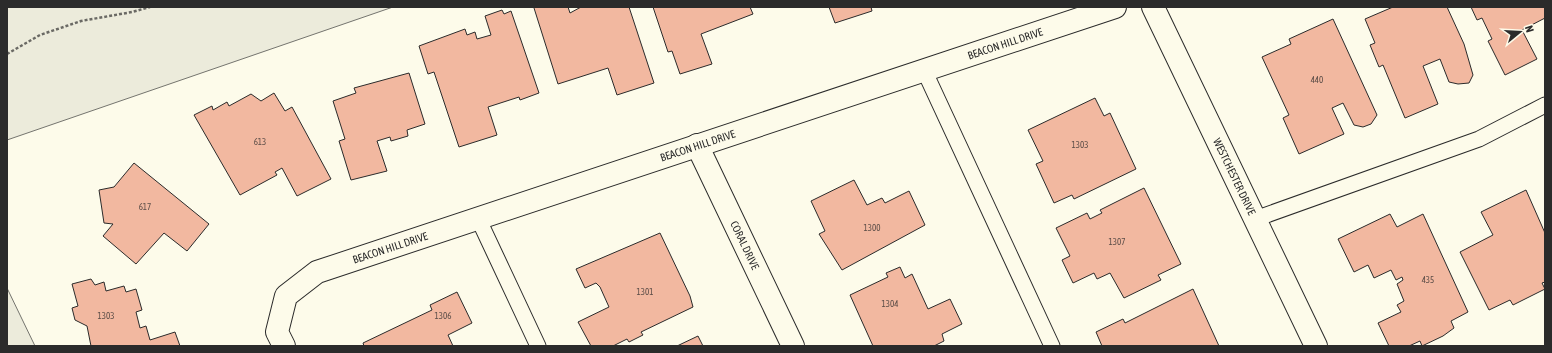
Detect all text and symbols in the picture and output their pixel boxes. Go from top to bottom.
north arrow [1500,12,1540,52]
text: N [1523,24,1536,34]
street label: BEACON HILL DRIVE [966,25,1044,62]
house number: 440 [1311,75,1323,85]
street label: BEACON HILL DRIVE [659,127,737,164]
street label: WESTCHESTER DRIVE [1211,136,1258,217]
house number: 613 [254,137,266,147]
house number: 1303 [1072,140,1088,150]
house number: 617 [139,202,151,212]
street label: CORAL DRIVE [728,219,762,272]
house number: 1300 [864,223,880,233]
street label: BEACON HILL DRIVE [351,230,429,266]
house number: 1307 [1109,237,1125,247]
house number: 435 [1422,275,1434,285]
house number: 1301 [637,287,653,297]
house number: 1304 [882,299,898,309]
house number: 1303 [98,311,114,321]
house number: 1306 [435,311,451,321]

